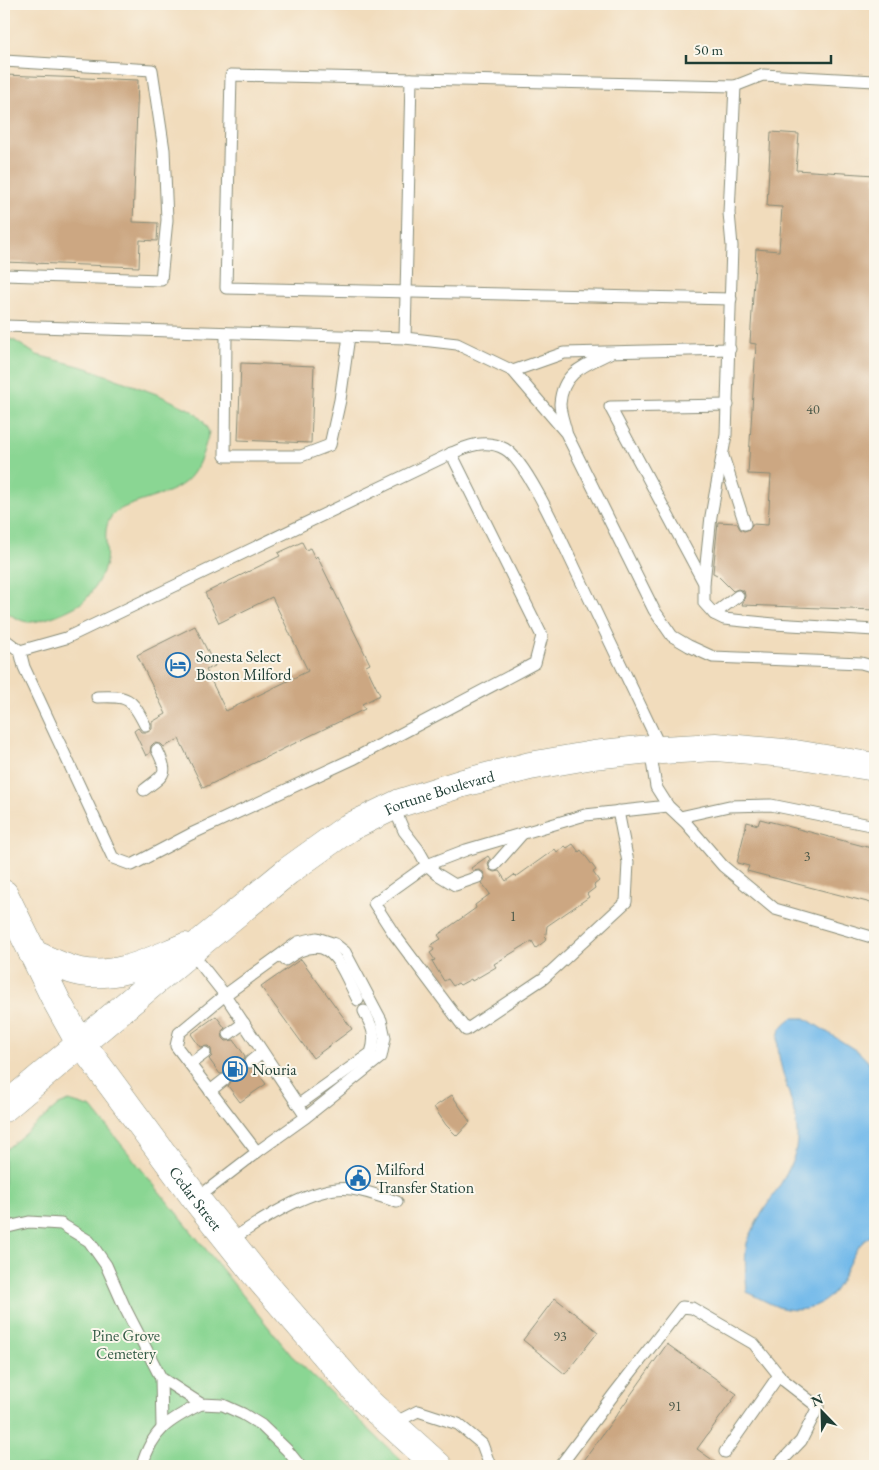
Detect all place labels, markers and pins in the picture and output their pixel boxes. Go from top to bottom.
place label: Sonesta Select Boston Milford [196,646,292,685]
hotel icon: Sonesta Select Boston Milford [165,652,191,678]
fuel station icon: Nouria [222,1056,248,1082]
place label: Nouria [252,1059,297,1080]
place label: Milford Transfer Station [376,1159,475,1198]
public building icon: Milford Transfer Station [345,1165,371,1191]

